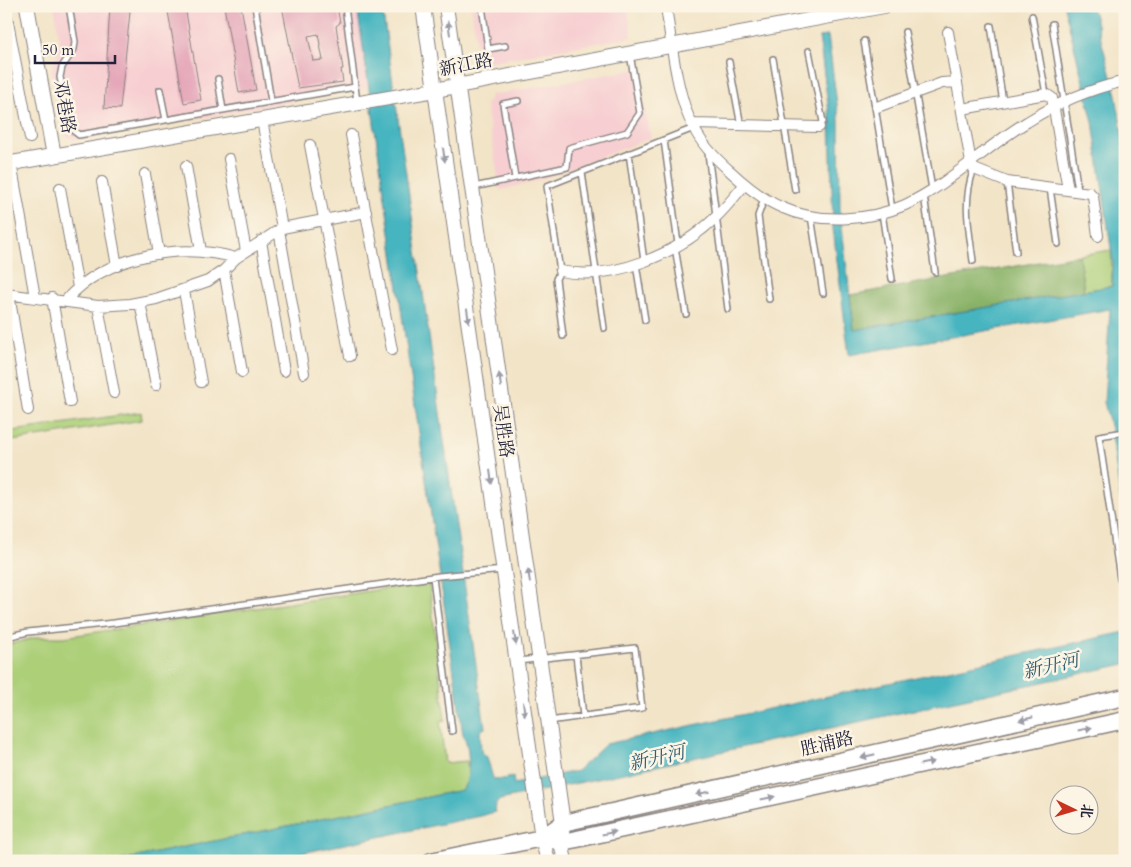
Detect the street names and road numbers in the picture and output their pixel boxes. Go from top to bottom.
street label: 新江路 [437,48,495,82]
street label: 邓巷路 [47,78,81,136]
street label: 吴胜路 [487,403,519,459]
street label: 胜浦路 [798,726,856,762]

